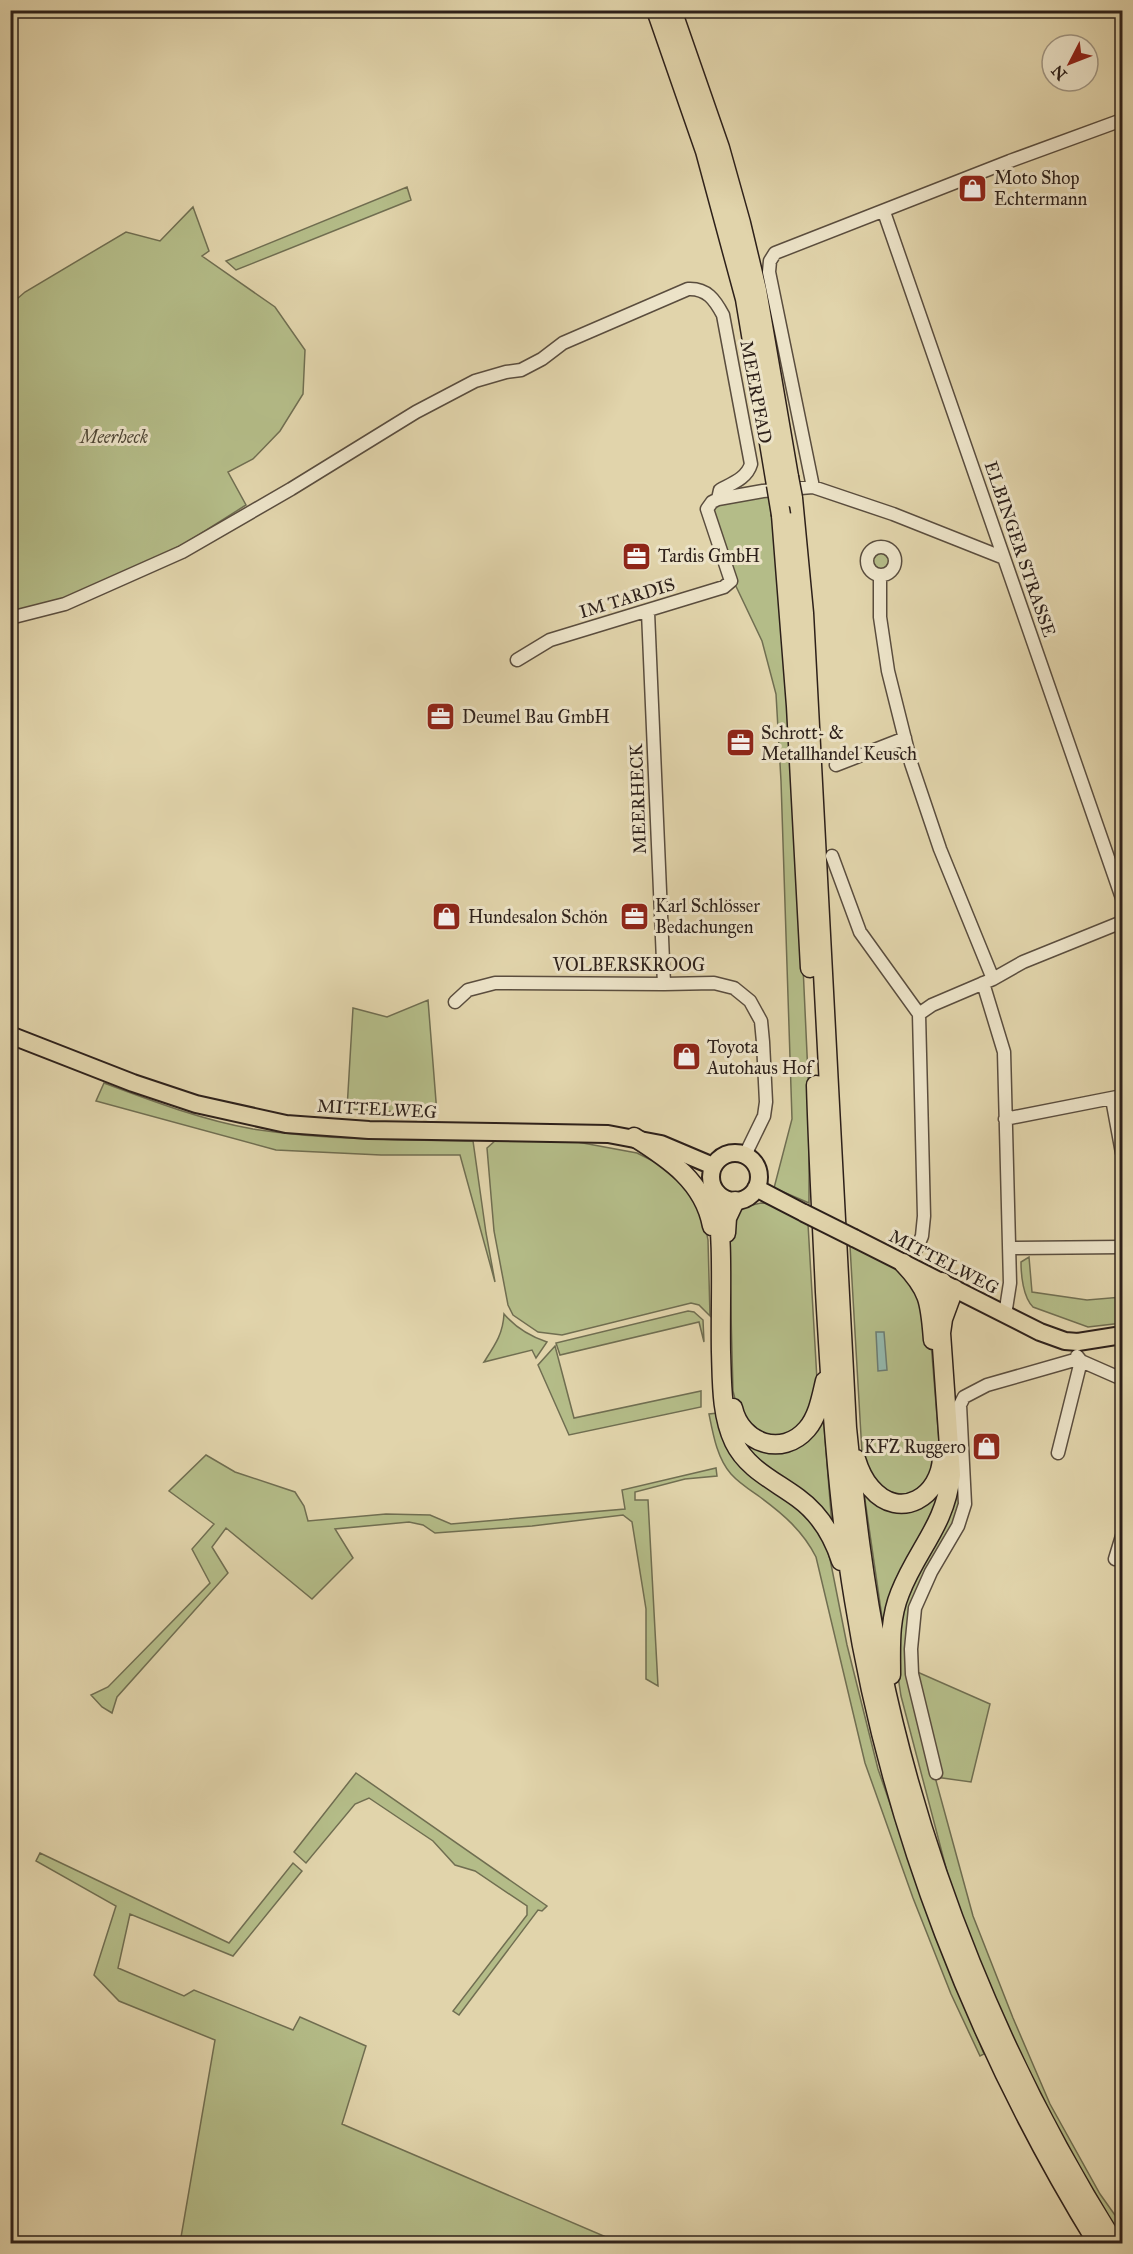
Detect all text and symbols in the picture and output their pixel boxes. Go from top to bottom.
north arrow [1040,33,1100,93]
text: N [1047,61,1071,84]
place label: Moto Shop Echtermann [994,167,1087,210]
shop icon: Moto Shop Echtermann [957,172,989,204]
street label: MEERPFAD [735,339,777,445]
park label: Meerheck [78,426,148,448]
street label: ELBINGER STRASSE [980,458,1060,640]
office icon: Tardis GmbH [621,540,653,572]
place label: Tardis GmbH [658,545,760,567]
street label: IM TARDIS [576,573,678,623]
office icon: Deumel Bau GmbH [425,701,457,733]
place label: Deumel Bau GmbH [462,706,610,728]
place label: Schrott- & Metallhandel Keusch [761,722,917,765]
office icon: Schrott- & Metallhandel Keusch [724,727,756,759]
street label: MEERHECK [625,742,651,855]
place label: Karl Schlösser Bedachungen [655,895,760,939]
office icon: Karl Schlösser Bedachungen [618,900,650,932]
shop icon: Hundesalon Schön [431,901,463,933]
place label: Hundesalon Schön [468,906,608,928]
street label: VOLBERSKROOG [552,954,705,976]
place label: Toyota Autohaus Hof [706,1036,815,1079]
shop icon: Toyota Autohaus Hof [670,1041,702,1073]
street label: MITTELWEG [316,1095,438,1123]
street label: MITTELWEG [886,1225,1002,1299]
shop icon: KFZ Ruggero [971,1431,1003,1463]
place label: KFZ Ruggero [864,1436,966,1459]

